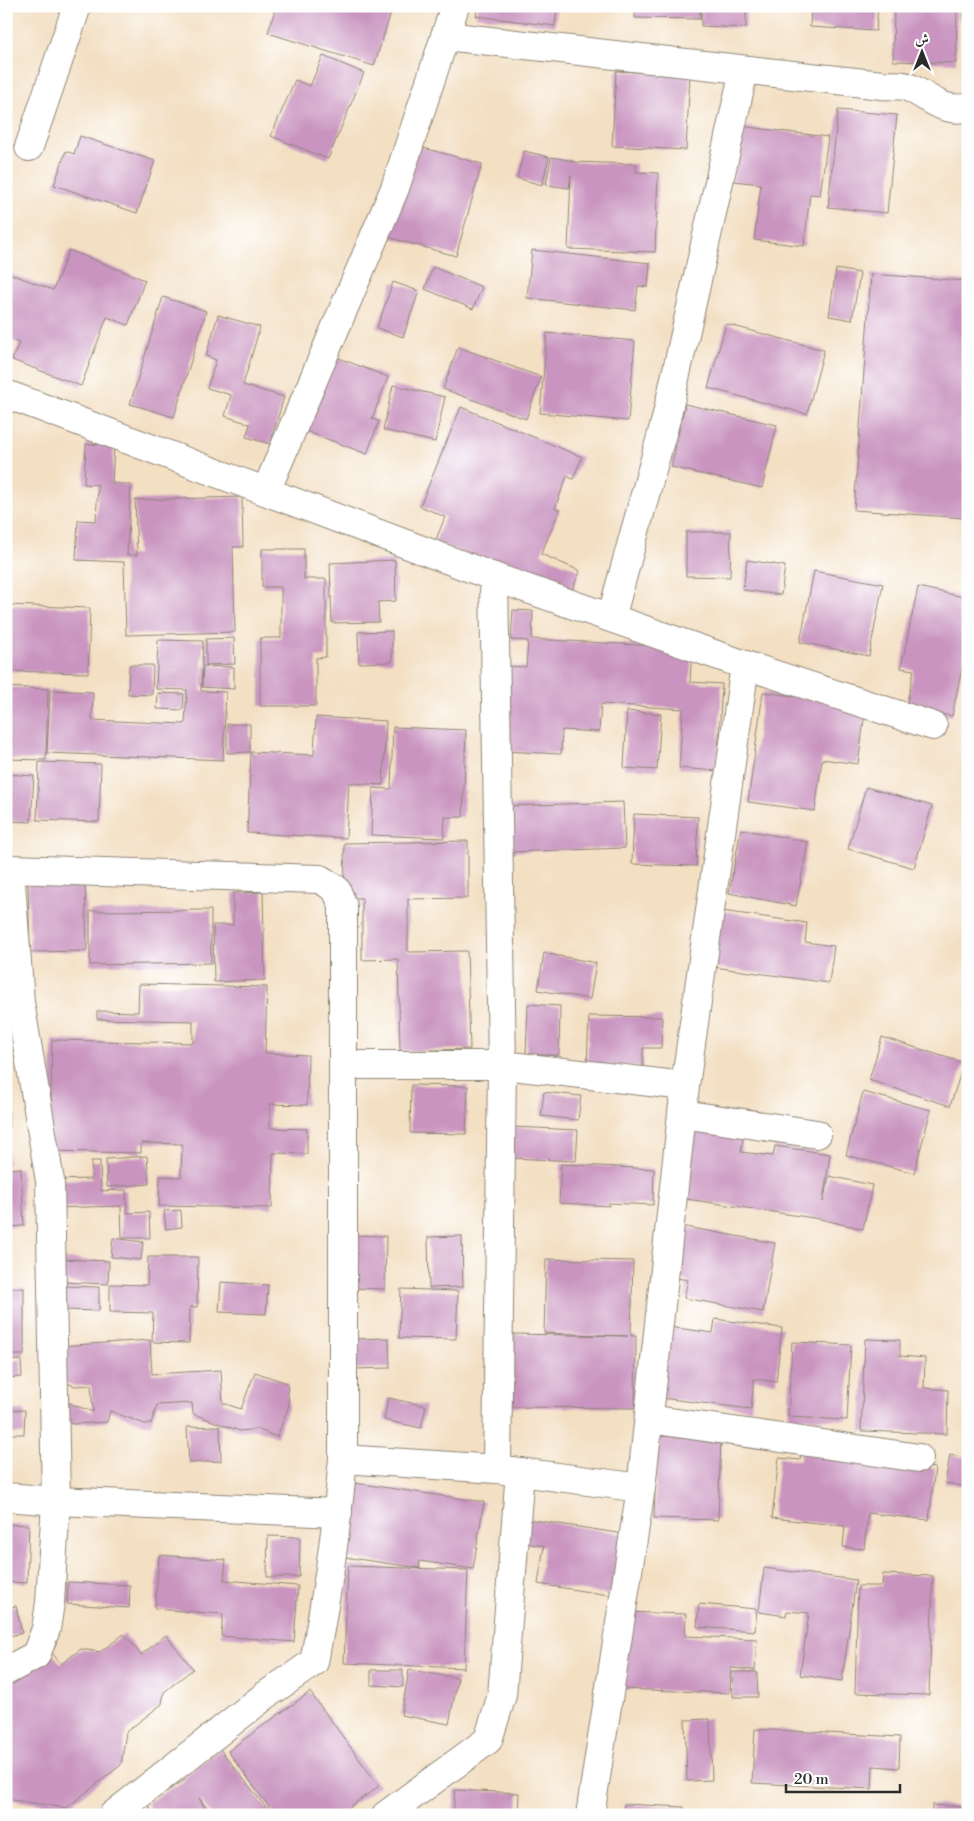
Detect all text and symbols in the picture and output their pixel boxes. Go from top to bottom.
north arrow [896,28,946,78]
text: ش [915,31,929,49]
scale bar [786,1761,900,1793]
text: 20 m [794,1770,829,1789]

